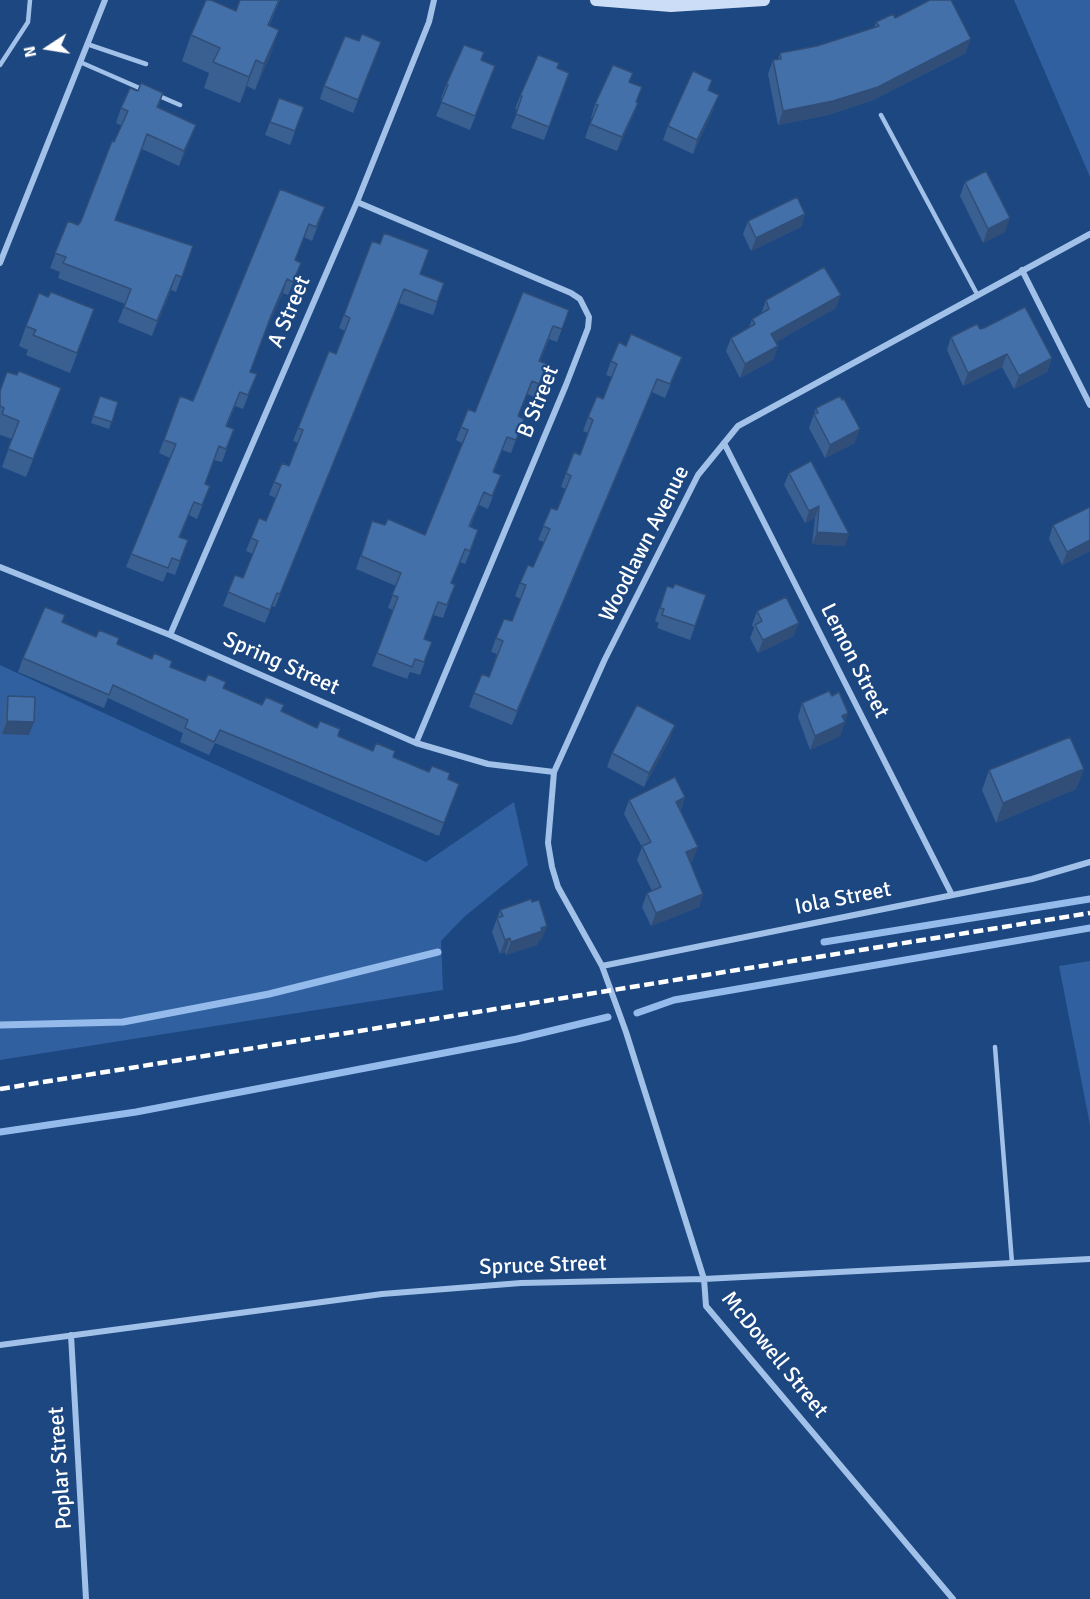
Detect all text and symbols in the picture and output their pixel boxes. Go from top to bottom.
north arrow [18,18,78,78]
text: N [19,44,41,59]
street label: A Street [263,272,317,352]
street label: B Street [513,362,565,442]
street label: Woodlawn Avenue [594,462,696,626]
street label: Lemon Street [814,599,894,723]
street label: Spring Street [219,627,343,701]
street label: Iola Street [793,877,893,921]
street label: Spruce Street [479,1251,607,1281]
street label: McDowell Street [715,1286,833,1424]
street label: Poplar Street [44,1406,78,1530]

